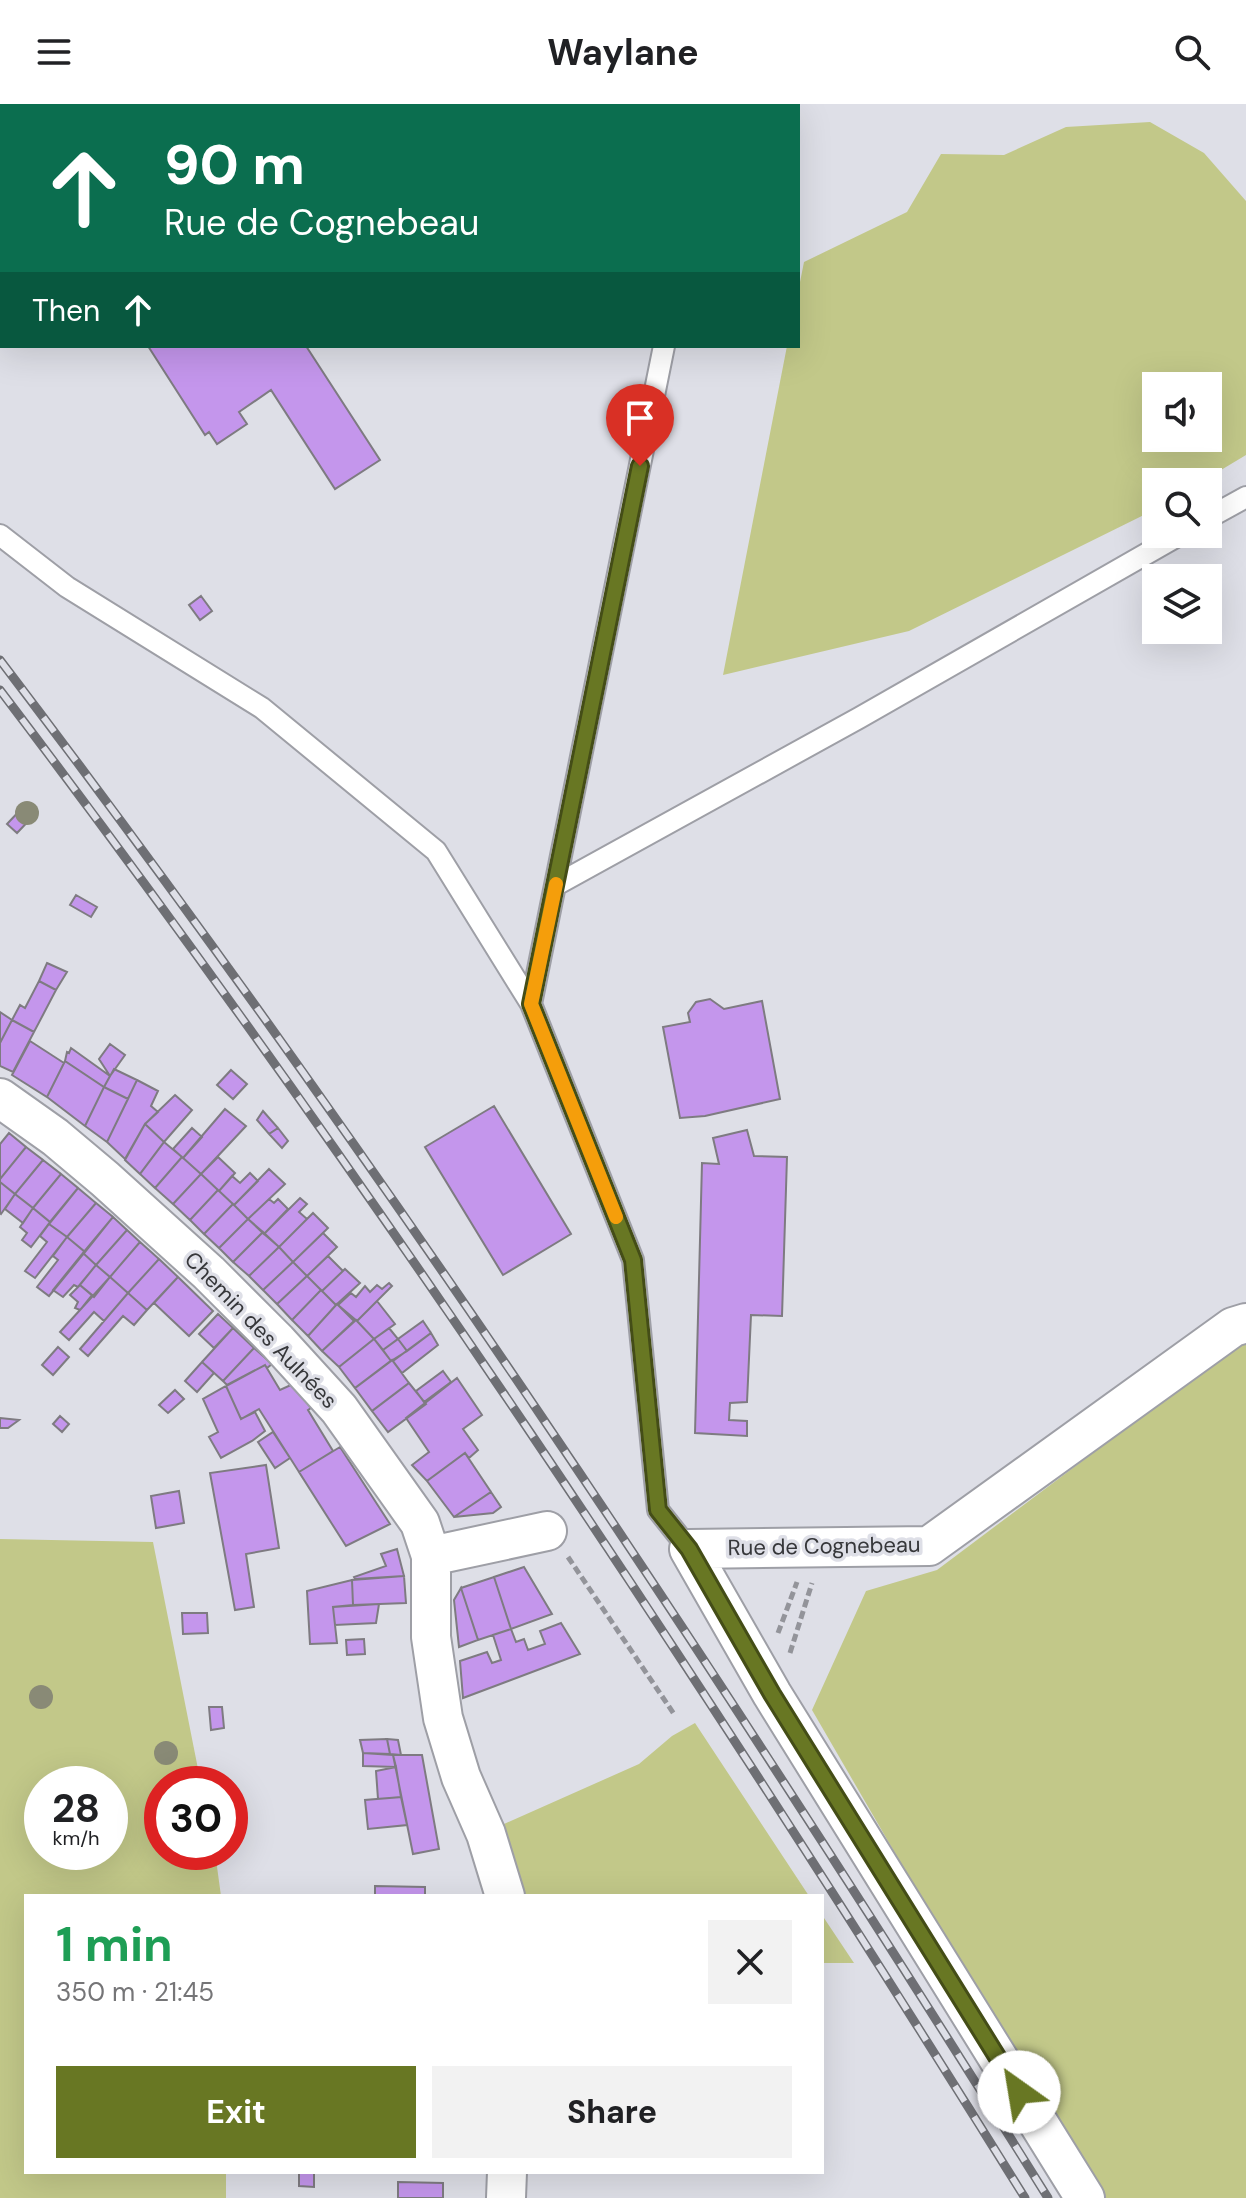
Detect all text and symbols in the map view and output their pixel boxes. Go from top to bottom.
text: Waylane [547,29,699,76]
icon: menu [32,30,76,74]
icon: search [1170,30,1214,74]
text: 90 m [164,128,305,201]
icon: ahead [32,136,136,240]
text: Rue de Cognebeau [164,199,479,246]
icon: ahead [116,288,160,332]
text: Then [32,291,100,330]
map controls [1142,372,1222,644]
button: sound [1142,372,1222,452]
pin [606,384,674,466]
icon: arrive [618,396,662,440]
button: search [1142,468,1222,548]
button: layers [1142,564,1222,644]
street label: Chemin des Aulnées [178,1245,344,1415]
street label: Rue de Cognebeau [727,1530,921,1562]
speed limit sign: 30 [144,1766,248,1870]
text: 28 [52,1782,100,1834]
text: km/h [52,1825,100,1851]
text: 1 min [56,1913,173,1976]
button: close [708,1920,792,2004]
text: 350 m · 21:45 [56,1975,214,2009]
position arrow [977,2050,1061,2134]
button: Exit [56,2066,416,2158]
button: Share [432,2066,792,2158]

